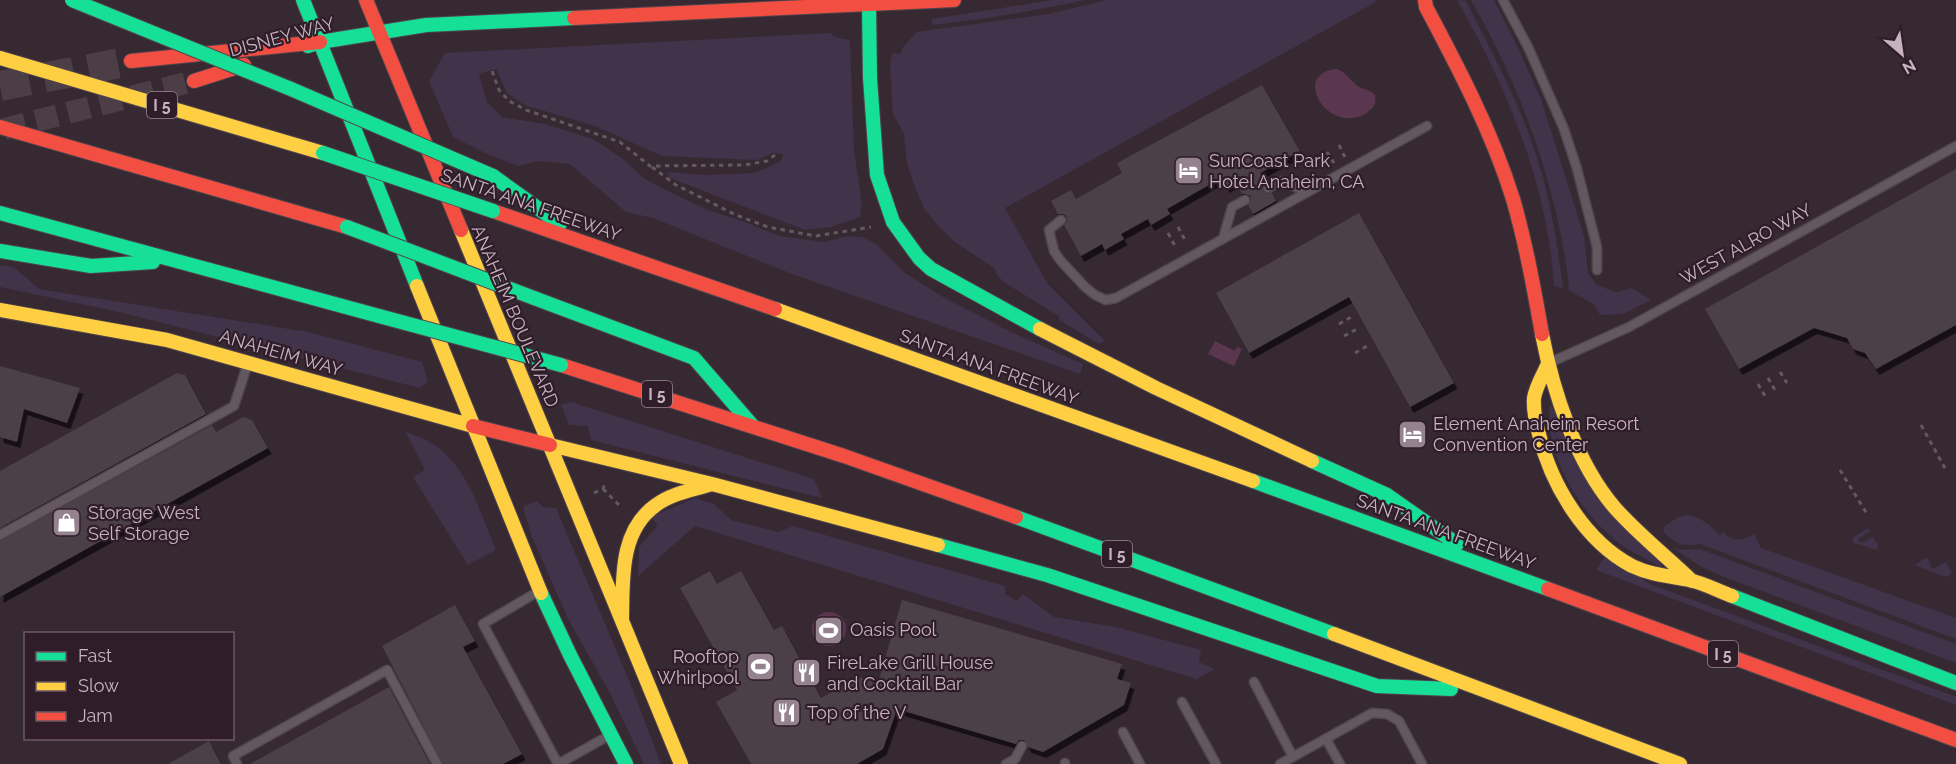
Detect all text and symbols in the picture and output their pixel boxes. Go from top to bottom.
street label: DISNEY WAY [227,12,337,61]
north arrow [1872,24,1932,84]
text: N [1899,55,1919,78]
road number: I 5 [147,92,177,118]
place label: SunCoast Park Hotel Anaheim, CA [1209,150,1365,192]
hotel icon: SunCoast Park Hotel Anaheim, CA [1172,155,1204,187]
street label: SANTA ANA FREEWAY [438,164,624,245]
street label: WEST ALRO WAY [1676,199,1815,288]
street label: ANAHEIM BOULEVARD [468,222,563,410]
street label: SANTA ANA FREEWAY [897,324,1082,409]
street label: ANAHEIM WAY [217,325,345,380]
road number: I 5 [642,381,672,407]
place label: Element Anaheim Resort Convention Center [1433,413,1639,455]
hotel icon: Element Anaheim Resort Convention Center [1396,418,1428,450]
street label: SANTA ANA FREEWAY [1354,489,1539,574]
place label: Storage West Self Storage [88,502,200,544]
shop icon: Storage West Self Storage [51,507,83,539]
road number: I 5 [1102,541,1132,567]
sports icon: Oasis Pool [813,614,845,646]
place label: Oasis Pool [850,619,937,640]
legend [24,632,234,740]
road number: I 5 [1708,641,1738,667]
text: Fast [78,645,112,666]
place label: Rooftop Whirlpool [657,646,739,688]
sports icon: Rooftop Whirlpool [744,651,776,683]
place label: FireLake Grill House and Cocktail Bar [827,652,994,694]
restaurant icon: FireLake Grill House and Cocktail Bar [790,657,822,689]
text: Slow [78,675,119,696]
restaurant icon: Top of the V [770,697,802,729]
place label: Top of the V [807,702,906,723]
text: Jam [78,705,113,726]

